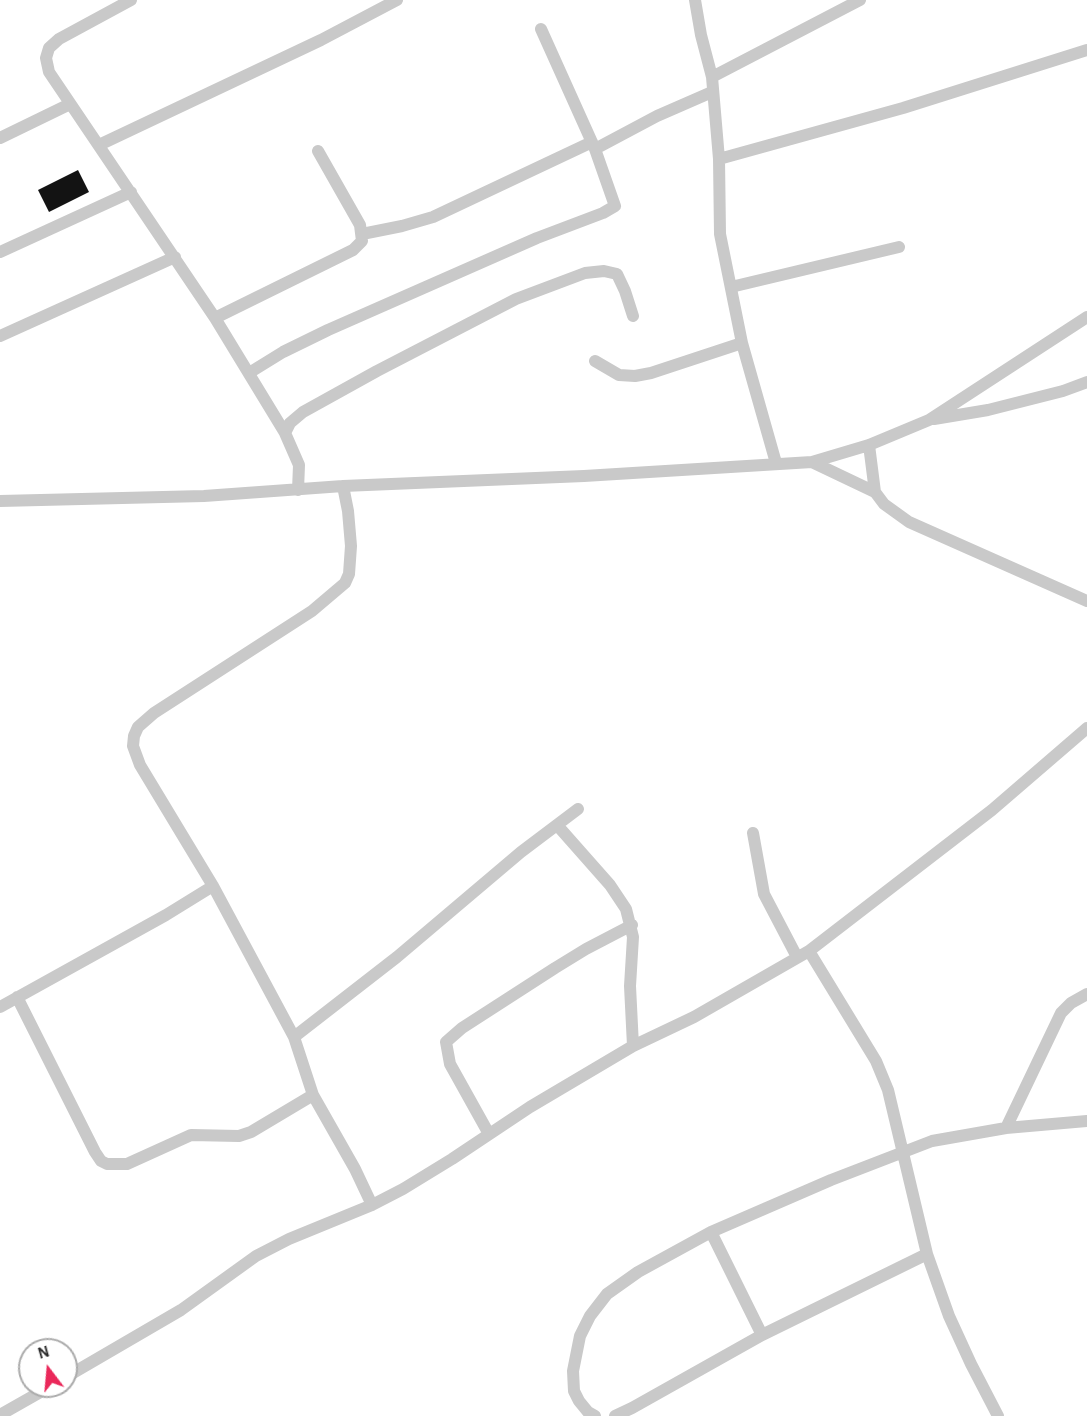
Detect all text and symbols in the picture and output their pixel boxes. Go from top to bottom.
north arrow [18,1338,78,1398]
text: N [36,1343,51,1362]

